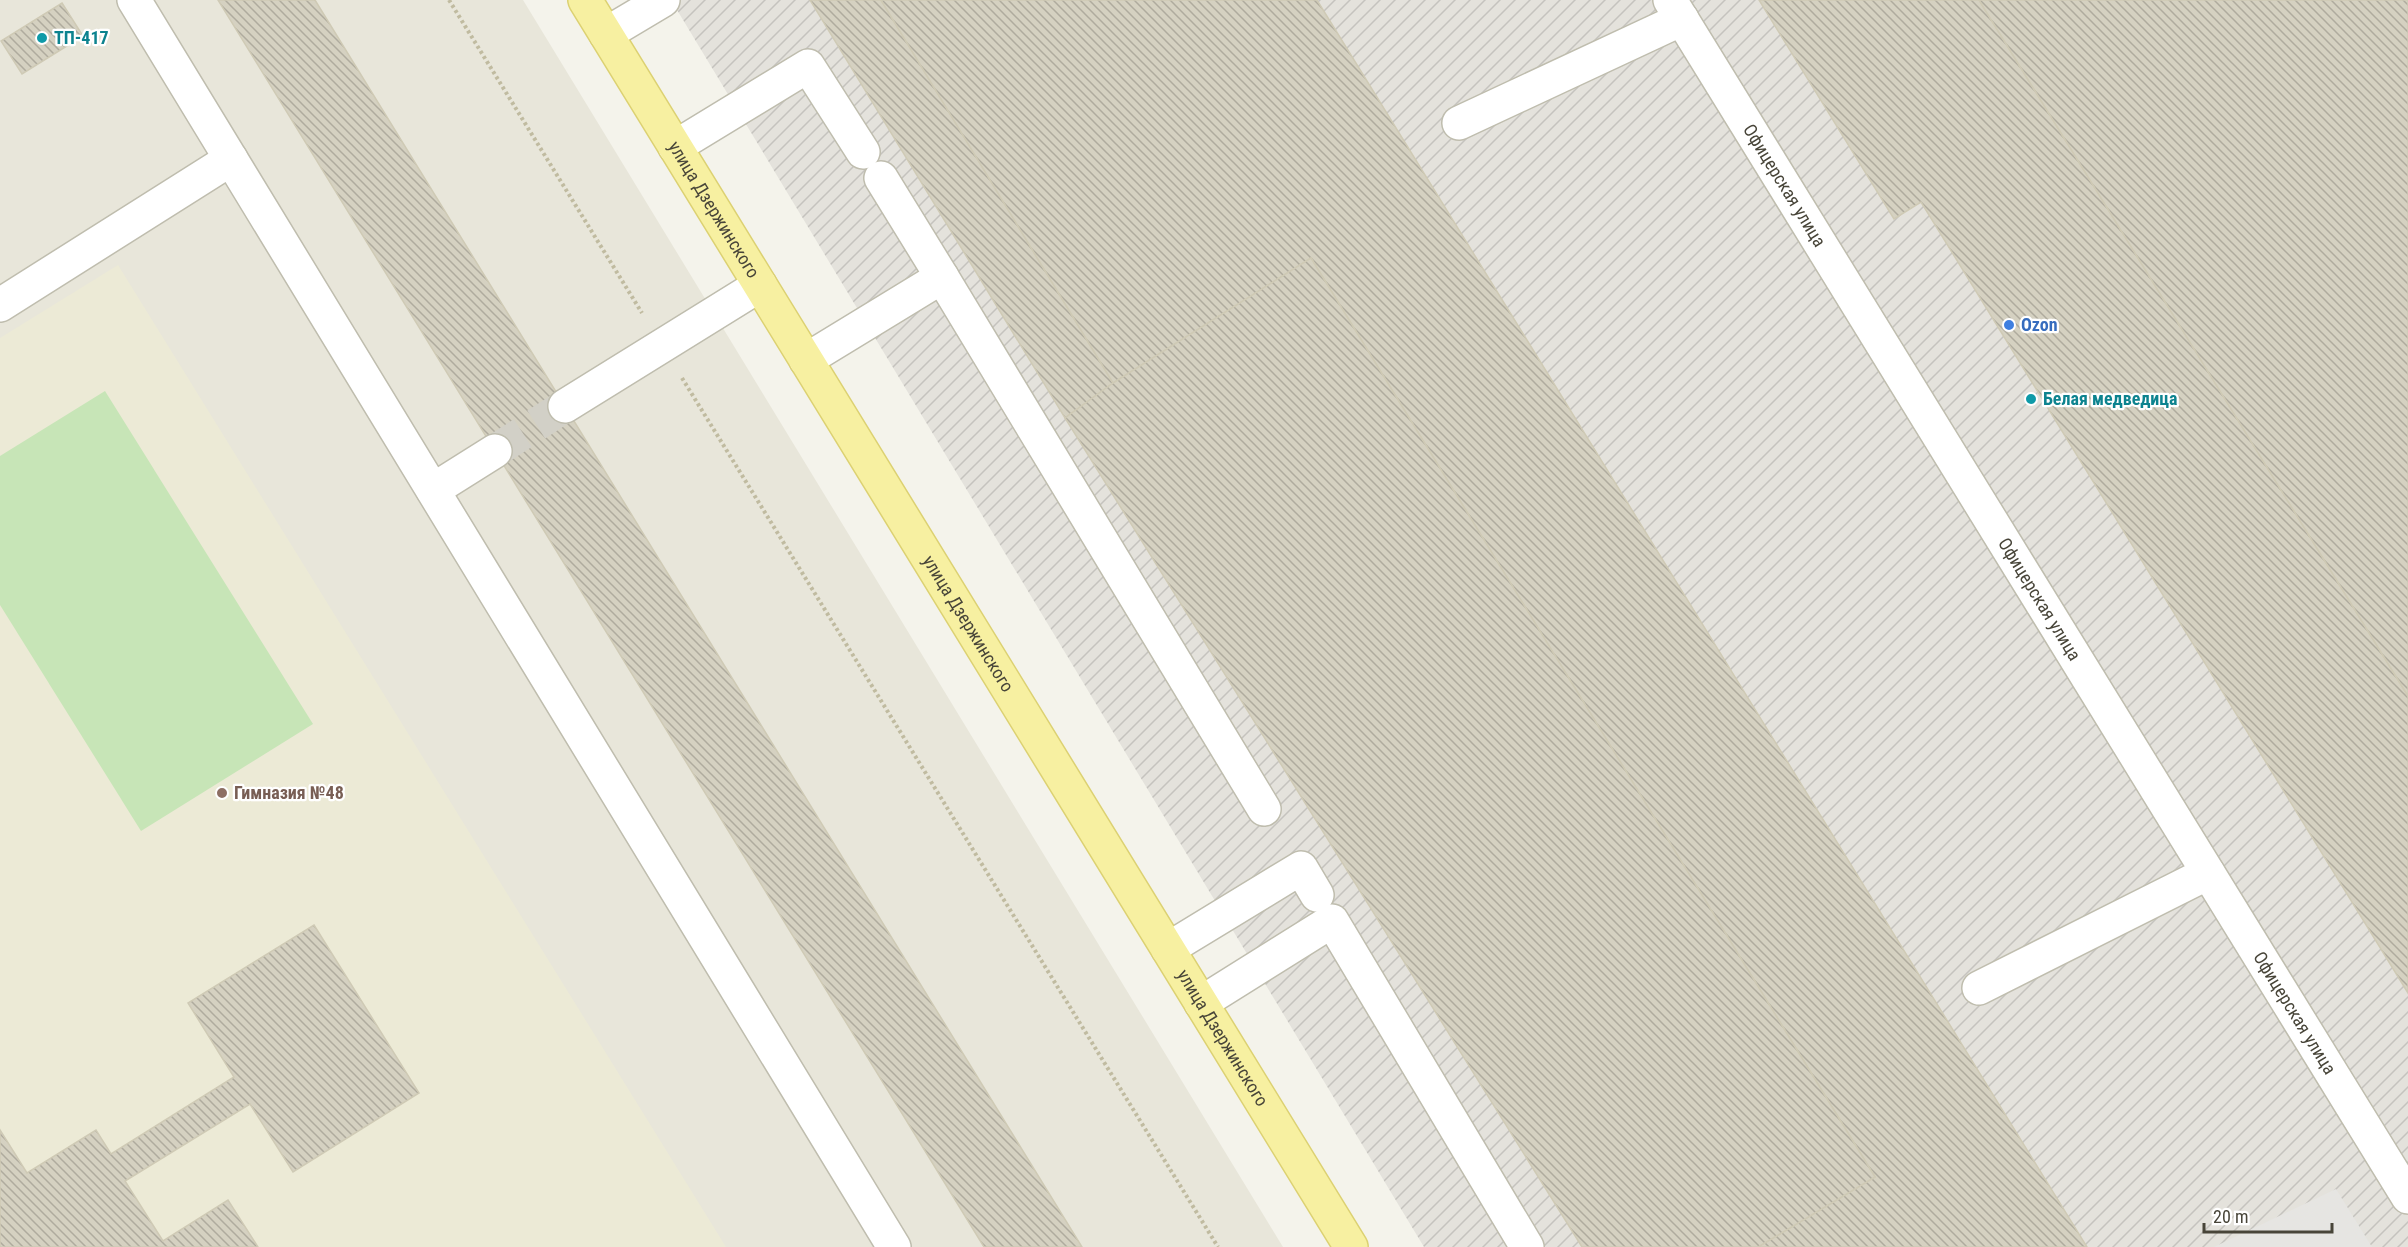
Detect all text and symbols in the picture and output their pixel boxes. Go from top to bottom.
place label: ТП-417 [54,27,109,48]
marker: ТП-417 [35,31,49,45]
street label: Офицерская улица [1739,120,1831,250]
street label: улица Дзержинского [664,137,764,282]
place label: Ozon [2021,314,2058,335]
marker: Ozon [2002,318,2016,332]
place label: Белая медведица [2043,388,2177,409]
marker: Белая медведица [2024,392,2038,406]
street label: Офицерская улица [1994,534,2086,664]
street label: улица Дзержинского [919,551,1018,696]
place label: Гимназия №48 [234,782,344,803]
marker: Гимназия №48 [215,786,229,800]
street label: Офицерская улица [2249,948,2341,1078]
street label: улица Дзержинского [1173,965,1273,1110]
scale bar [2204,1196,2332,1234]
text: 20 m [2213,1206,2248,1227]

